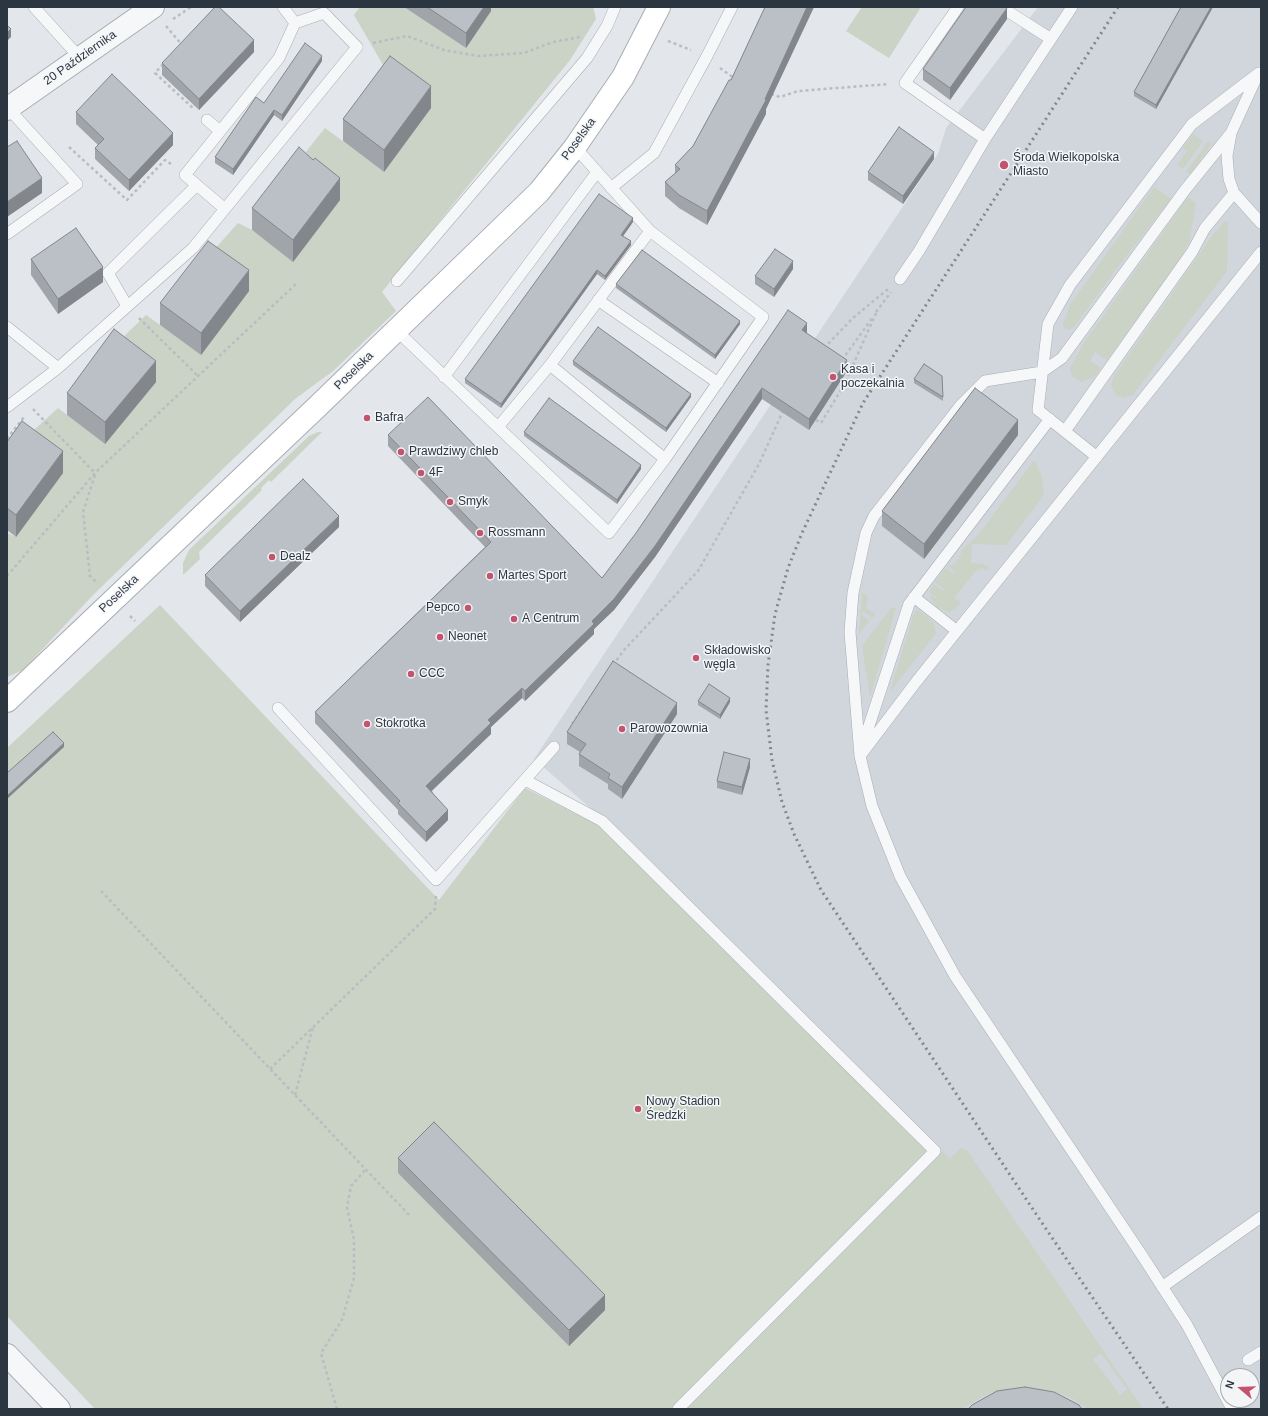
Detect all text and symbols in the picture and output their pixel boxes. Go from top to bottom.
street label: 20 Października [41,28,119,88]
street label: Poselska [559,115,599,163]
place label: Środa Wielkopolska Miasto [1013,151,1119,179]
marker: Środa Wielkopolska Miasto [998,159,1010,171]
street label: Poselska [331,349,377,393]
place label: Kasa i poczekalnia [841,363,904,391]
marker: Kasa i poczekalnia [828,372,838,382]
place label: Bafra [375,411,404,425]
marker: Bafra [362,413,372,423]
place label: Prawdziwy chleb [409,445,498,459]
marker: Prawdziwy chleb [396,447,406,457]
place label: 4F [429,466,443,480]
marker: 4F [416,468,426,478]
place label: Smyk [458,495,488,509]
marker: Smyk [445,497,455,507]
place label: Rossmann [488,526,545,540]
marker: Rossmann [475,528,485,538]
place label: Dealz [280,550,311,564]
marker: Dealz [267,552,277,562]
place label: Martes Sport [498,569,567,583]
marker: Martes Sport [485,571,495,581]
street label: Poselska [96,572,142,616]
place label: Pepco [426,601,460,615]
marker: Pepco [463,603,473,613]
place label: A Centrum [522,612,579,626]
marker: A Centrum [509,614,519,624]
place label: Neonet [448,630,487,644]
marker: Neonet [435,632,445,642]
place label: Składowisko węgla [704,644,771,672]
marker: Składowisko węgla [691,653,701,663]
place label: CCC [419,667,445,681]
marker: CCC [406,669,416,679]
place label: Stokrotka [375,717,426,731]
marker: Stokrotka [362,719,372,729]
place label: Parowozownia [630,722,708,736]
marker: Parowozownia [617,724,627,734]
place label: Nowy Stadion Średzki [646,1095,720,1123]
marker: Nowy Stadion Średzki [633,1104,643,1114]
north arrow [1220,1368,1260,1408]
text: N [1223,1379,1237,1390]

